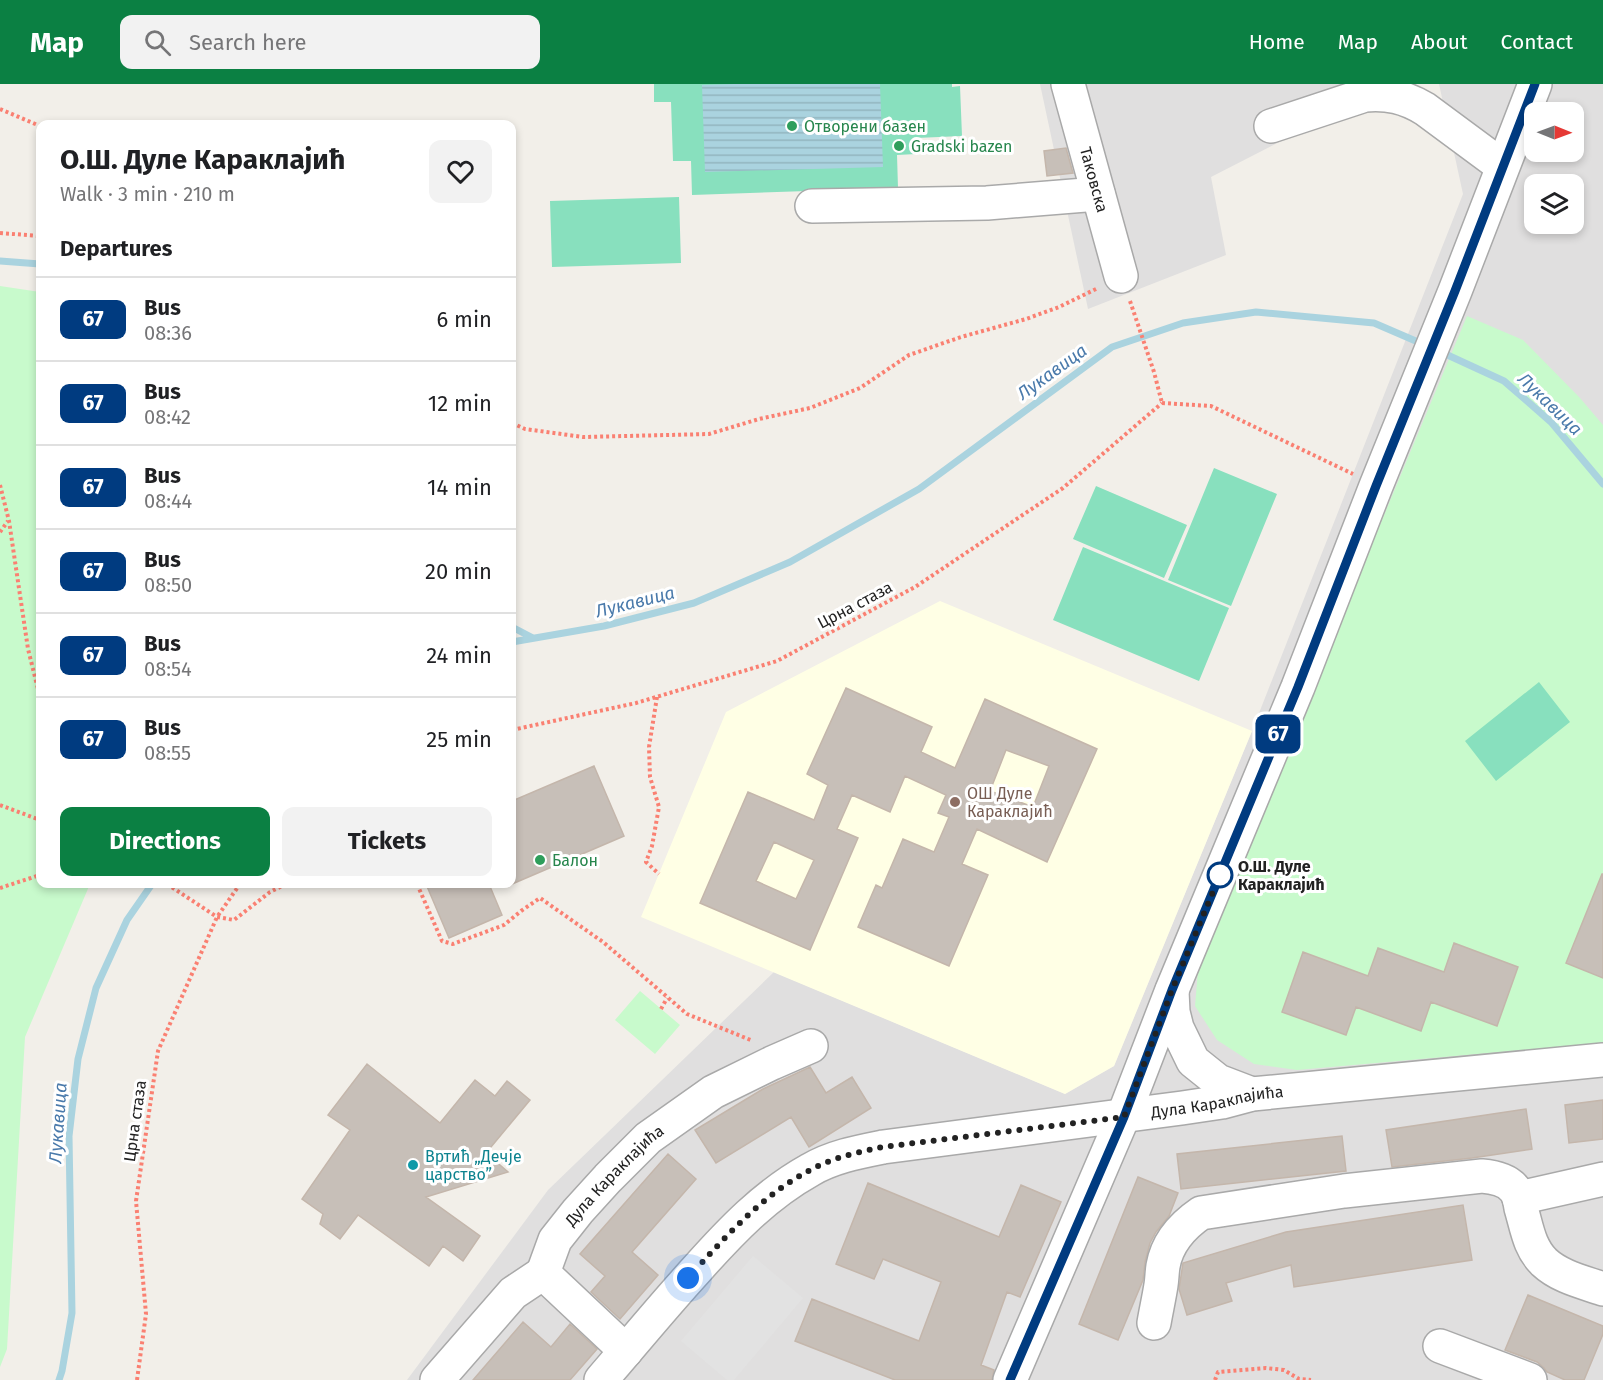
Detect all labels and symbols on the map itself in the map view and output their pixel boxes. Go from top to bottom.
north arrow [1524,102,1584,162]
place label: Отворени базен [804,117,926,136]
marker: Отворени базен [785,119,799,133]
place label: Gradski bazen [911,137,1012,156]
marker: Gradski bazen [892,139,906,153]
street label: Таковска [1076,145,1112,214]
water label: Лукавица [1012,339,1091,405]
water label: Лукавица [1513,367,1587,440]
street label: Црна стаза [814,577,896,633]
water label: Лукавица [592,582,677,623]
line badge: 67 [1251,714,1305,754]
place label: ОШ Дуле Караклајић [967,784,1053,821]
marker: ОШ Дуле Караклајић [948,795,962,809]
place label: Балон [552,851,598,870]
marker: Балон [533,853,547,867]
place label: О.Ш. Дуле Караклајић [1238,857,1325,894]
marker: О.Ш. Дуле Караклајић [1207,862,1233,888]
street label: Црна стаза [120,1079,150,1163]
water label: Лукавица [44,1082,72,1165]
street label: Дула Караклајића [1149,1082,1284,1122]
street label: Дула Караклајића [560,1121,667,1230]
place label: Вртић „Дечје царство” [425,1147,522,1184]
marker: Вртић „Дечје царство” [406,1158,420,1172]
your location [673,1263,703,1293]

